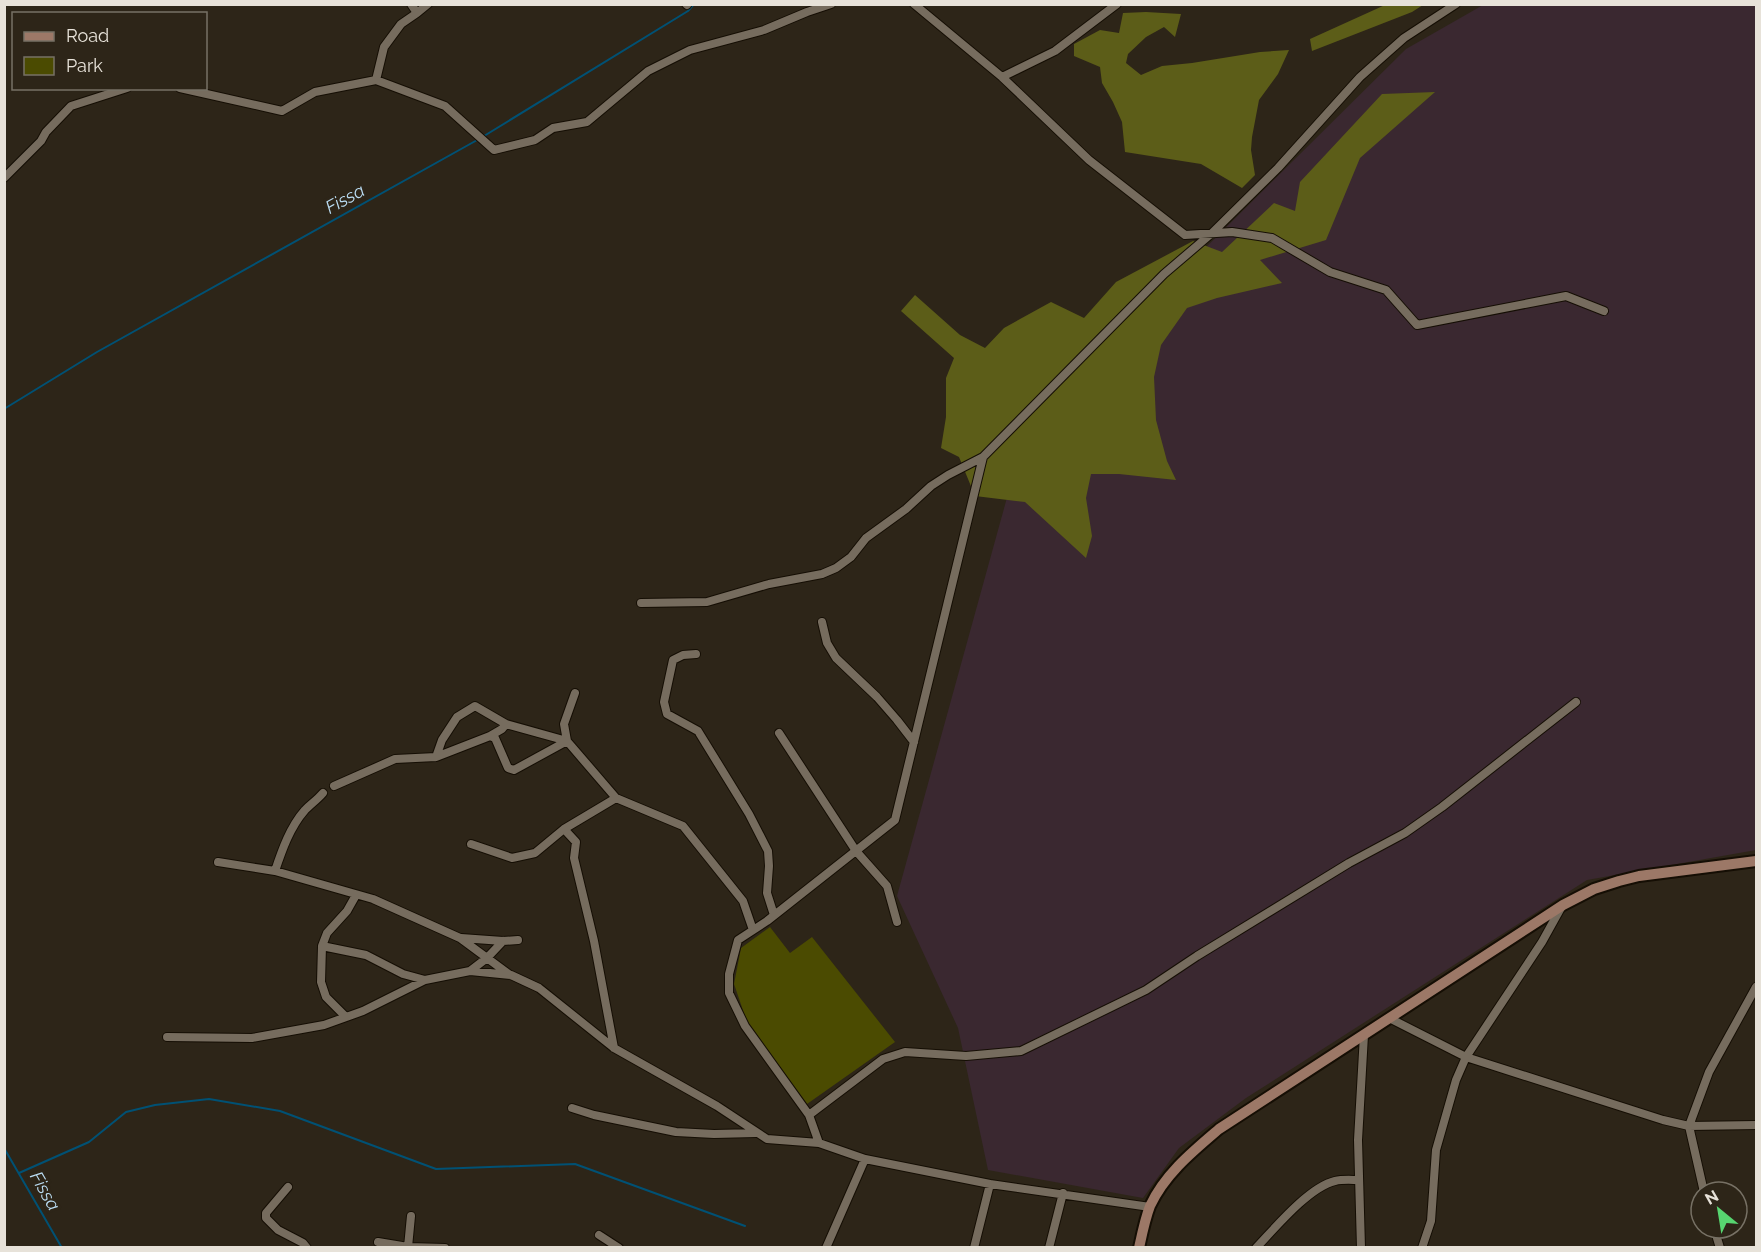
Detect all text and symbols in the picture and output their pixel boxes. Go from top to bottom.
legend [12,12,207,90]
text: Road [66,25,109,46]
text: Park [66,55,103,76]
water label: Fissa [321,179,368,218]
water label: Fissa [26,1167,65,1214]
north arrow [1689,1180,1749,1240]
text: N [1702,1186,1722,1209]

